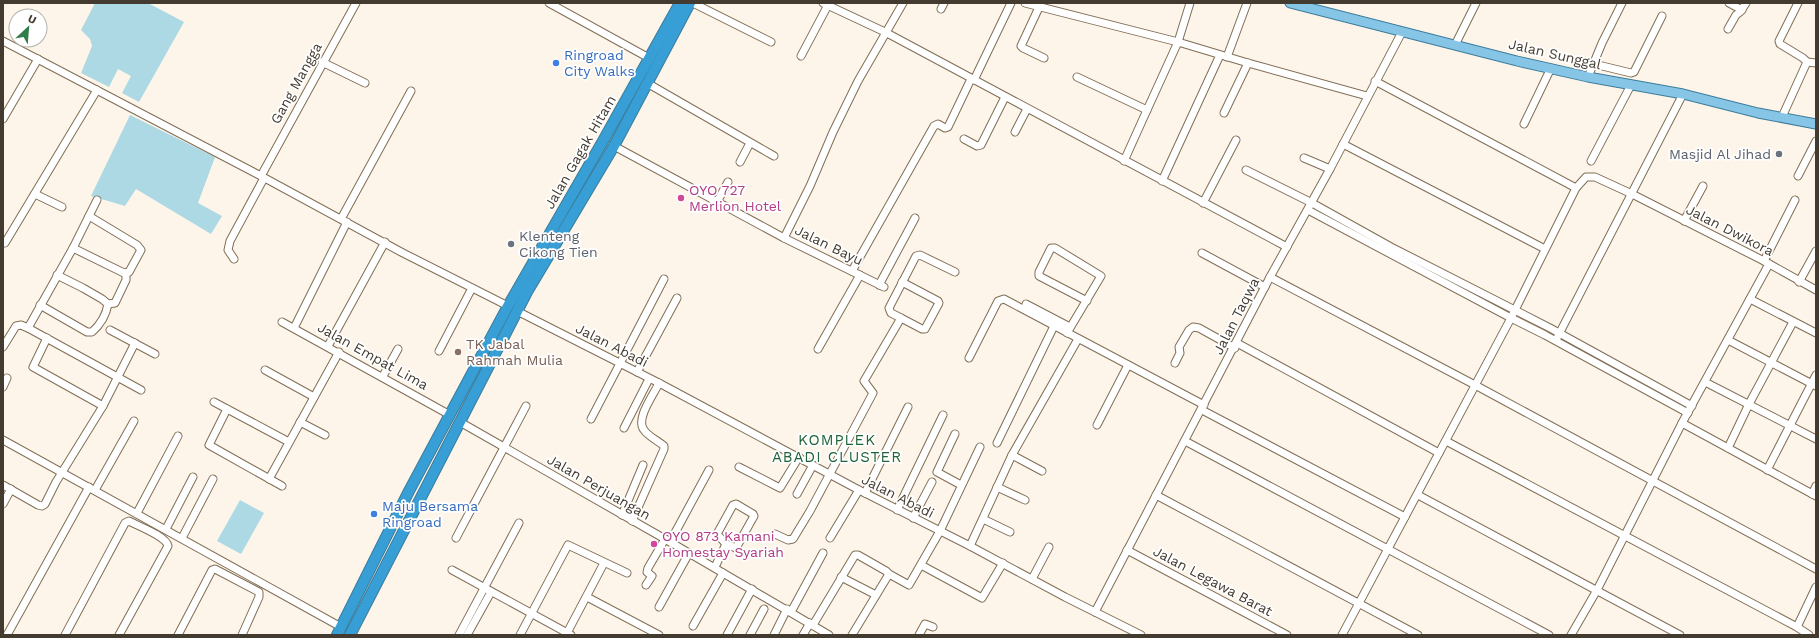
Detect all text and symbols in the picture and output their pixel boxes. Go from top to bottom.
north arrow [8,8,48,48]
text: U [26,12,39,27]
street label: Jalan Sunggal [1507,36,1604,73]
street label: Gang Mangga [267,40,325,126]
place label: Ringroad City Walks [564,47,635,79]
marker: Ringroad City Walks [551,58,561,68]
street label: Jalan Gagak Hitam [541,92,619,212]
place label: Masjid Al Jihad [1669,146,1771,162]
marker: Masjid Al Jihad [1774,149,1784,159]
place label: OYO 727 Merlion Hotel [689,182,782,214]
marker: OYO 727 Merlion Hotel [676,193,686,203]
street label: Jalan Dwikora [1684,201,1777,259]
street label: Jalan Bayu [792,222,866,268]
place label: Klenteng Cikong Tien [519,228,598,260]
marker: Klenteng Cikong Tien [506,239,516,249]
street label: Jalan Taqwa [1210,275,1262,357]
street label: Jalan Empat Lima [315,319,431,393]
street label: Jalan Abadi [573,320,651,370]
place label: TK Jabal Rahmah Mulia [466,336,563,368]
marker: TK Jabal Rahmah Mulia [453,347,463,357]
district label: KOMPLEK ABADI CLUSTER [772,431,902,466]
street label: Jalan Perjuangan [545,451,653,523]
street label: Jalan Abadi [859,471,937,521]
place label: Maju Bersama Ringroad [382,498,478,530]
marker: Maju Bersama Ringroad [369,509,379,519]
place label: OYO 873 Kamani Homestay Syariah [662,528,784,560]
marker: OYO 873 Kamani Homestay Syariah [649,539,659,549]
street label: Jalan Legawa Barat [1151,543,1275,619]

